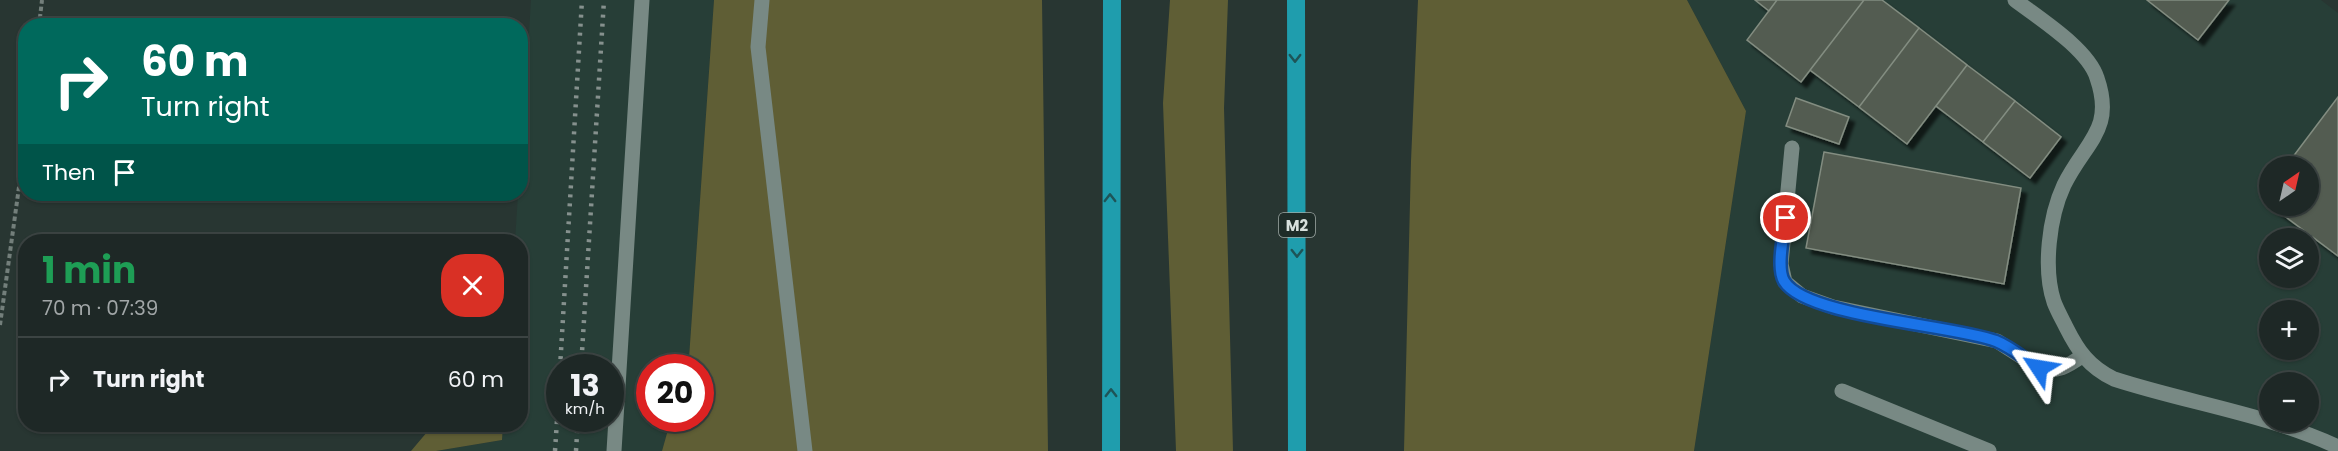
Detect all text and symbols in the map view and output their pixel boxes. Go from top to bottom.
text: 60 m [141,32,249,91]
icon: right [42,42,120,120]
one-way arrow [1289,54,1301,63]
text: Turn right [141,88,270,125]
icon: arrive [108,156,141,189]
north arrow [2259,156,2319,216]
map controls [2259,156,2319,432]
text: Then [42,157,96,188]
pin [1760,192,1811,243]
one-way arrow [1104,193,1116,202]
icon: arrive [1769,201,1802,234]
road number: M2 [1279,213,1315,237]
button: layers [2259,228,2319,288]
text: 1 min [42,245,136,296]
one-way arrow [1291,249,1303,258]
button: close [441,254,504,317]
text: 70 m · 07:39 [42,294,158,322]
button: + [2259,300,2319,360]
position arrow [2007,336,2071,400]
speed limit sign: 20 [636,354,714,432]
icon: right [42,363,75,396]
text: Turn right [93,364,204,395]
text: 60 m [448,364,504,395]
text: 13 [570,364,600,407]
button: − [2259,372,2319,432]
one-way arrow [1105,388,1117,397]
text: km/h [565,398,605,419]

